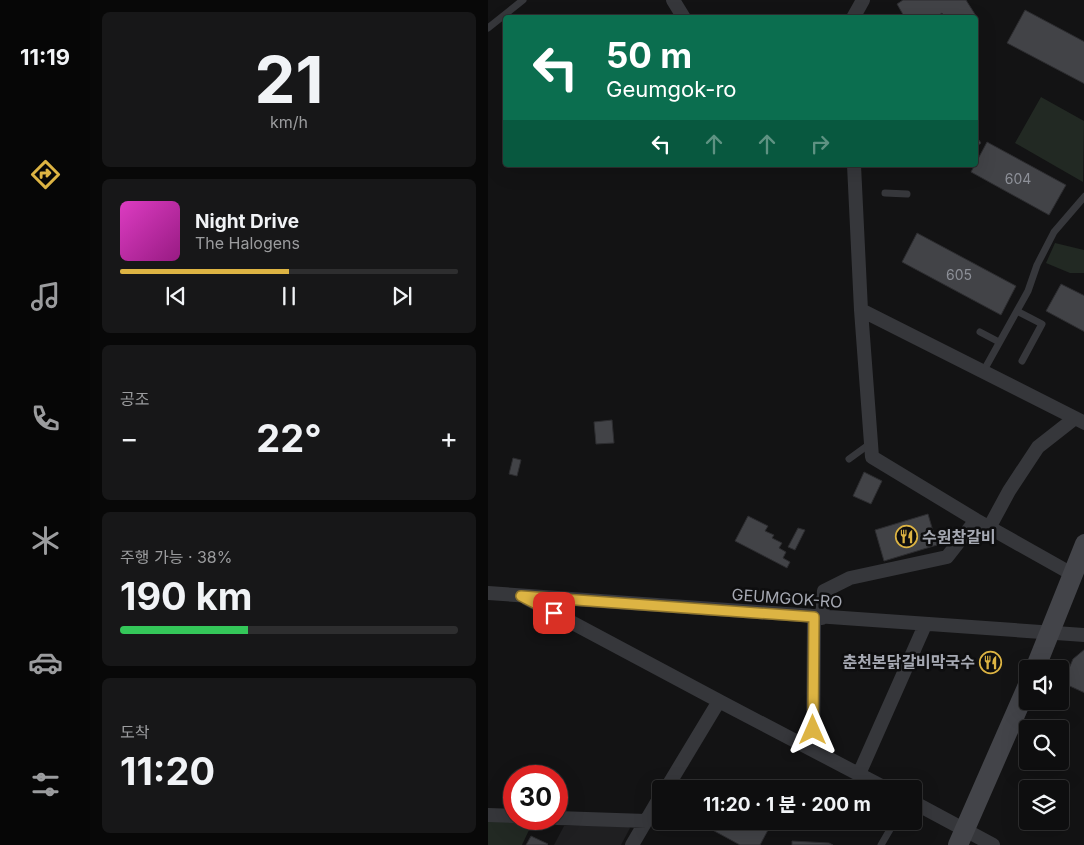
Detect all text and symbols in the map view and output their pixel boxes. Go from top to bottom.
text: 50 m [606,34,692,76]
icon: left [523,35,588,100]
text: 21 [255,40,323,119]
text: 11:19 [20,44,70,70]
text: Geumgok-ro [606,76,737,102]
text: km/h [270,112,308,132]
icon: left [647,130,675,158]
icon: ahead [700,130,728,158]
icon: ahead [753,130,781,158]
icon: right [806,130,834,158]
icon: directions [28,157,63,192]
house number: 604 [1005,170,1031,187]
text: Night Drive [195,210,299,233]
text: The Halogens [195,233,300,253]
house number: 605 [946,266,972,283]
icon: music [28,279,63,314]
icon: previous [162,282,190,310]
icon: pause [275,282,303,310]
icon: next [388,282,416,310]
text: 공조 [120,389,149,409]
icon: phone [28,401,63,436]
text: 22° [256,415,322,461]
text: − [120,421,139,455]
text: + [439,421,458,455]
icon: climate [28,523,63,558]
restaurant icon: 수원참갈비 [894,525,918,549]
place label: 수원참갈비 [922,527,996,547]
text: 주행 가능 · 38% [120,547,232,567]
text: 190 km [120,573,252,619]
street label: GEUMGOK-RO [731,584,843,612]
pin [533,592,575,634]
icon: arrive [540,599,568,627]
icon: car [28,645,63,680]
restaurant icon: 춘천본닭갈비막국수 [979,650,1003,674]
place label: 춘천본닭갈비막국수 [843,652,975,672]
map controls [1019,660,1069,830]
button: sound [1019,660,1069,710]
position arrow [786,703,838,755]
button: search [1019,720,1069,770]
text: 도착 [120,722,149,742]
text: 11:20 [120,748,215,794]
speed limit sign: 30 [503,765,568,830]
icon: filters [28,767,63,802]
button: layers [1019,780,1069,830]
text: 11:20 · 1 분 · 200 m [703,793,871,816]

